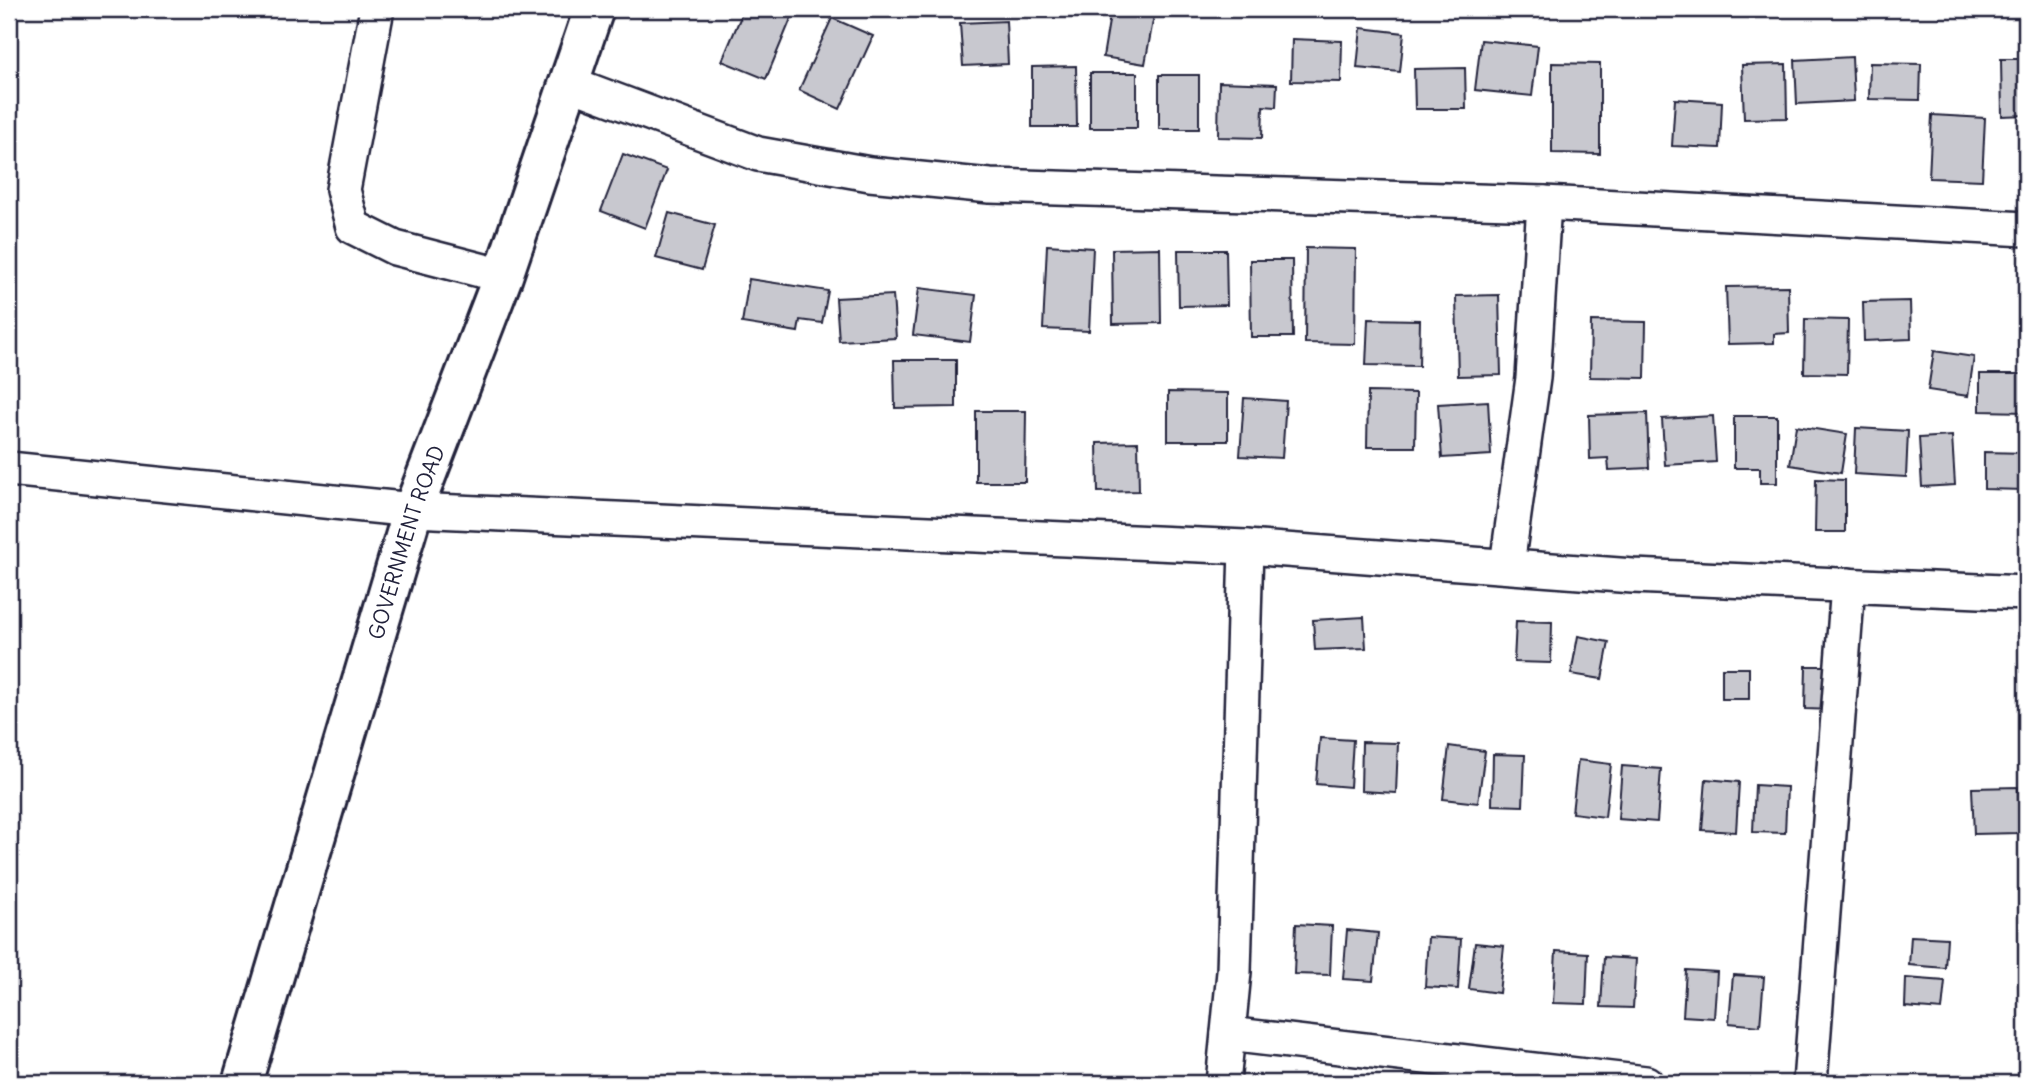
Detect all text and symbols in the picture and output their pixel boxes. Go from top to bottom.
street label: GOVERNMENT ROAD [362,441,450,642]

